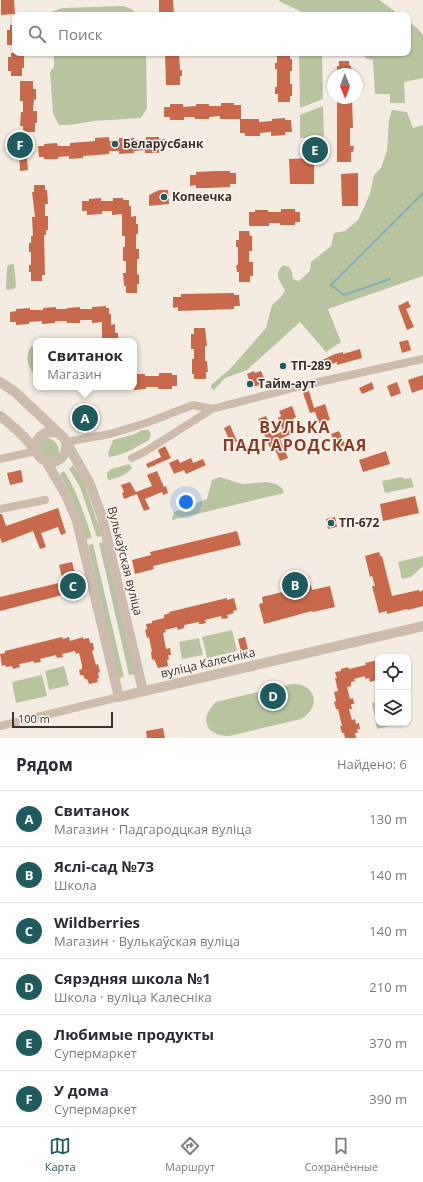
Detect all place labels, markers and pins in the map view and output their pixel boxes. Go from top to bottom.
pin: F [7,130,33,160]
place label: Беларусбанк [123,135,204,152]
pin: E [302,135,328,165]
marker: Беларусбанк [110,139,120,149]
place label: Копеечка [172,188,232,205]
marker: Копеечка [159,192,169,202]
place label: ТП-289 [291,357,331,374]
marker: ТП-289 [278,361,288,371]
place label: Тайм-аут [258,375,316,392]
marker: Тайм-аут [245,379,255,389]
pin: A [72,403,98,433]
place label: ТП-672 [339,514,379,531]
marker: ТП-672 [326,518,336,528]
pin: B [282,570,308,600]
pin: C [60,571,86,601]
pin: D [260,681,286,711]

